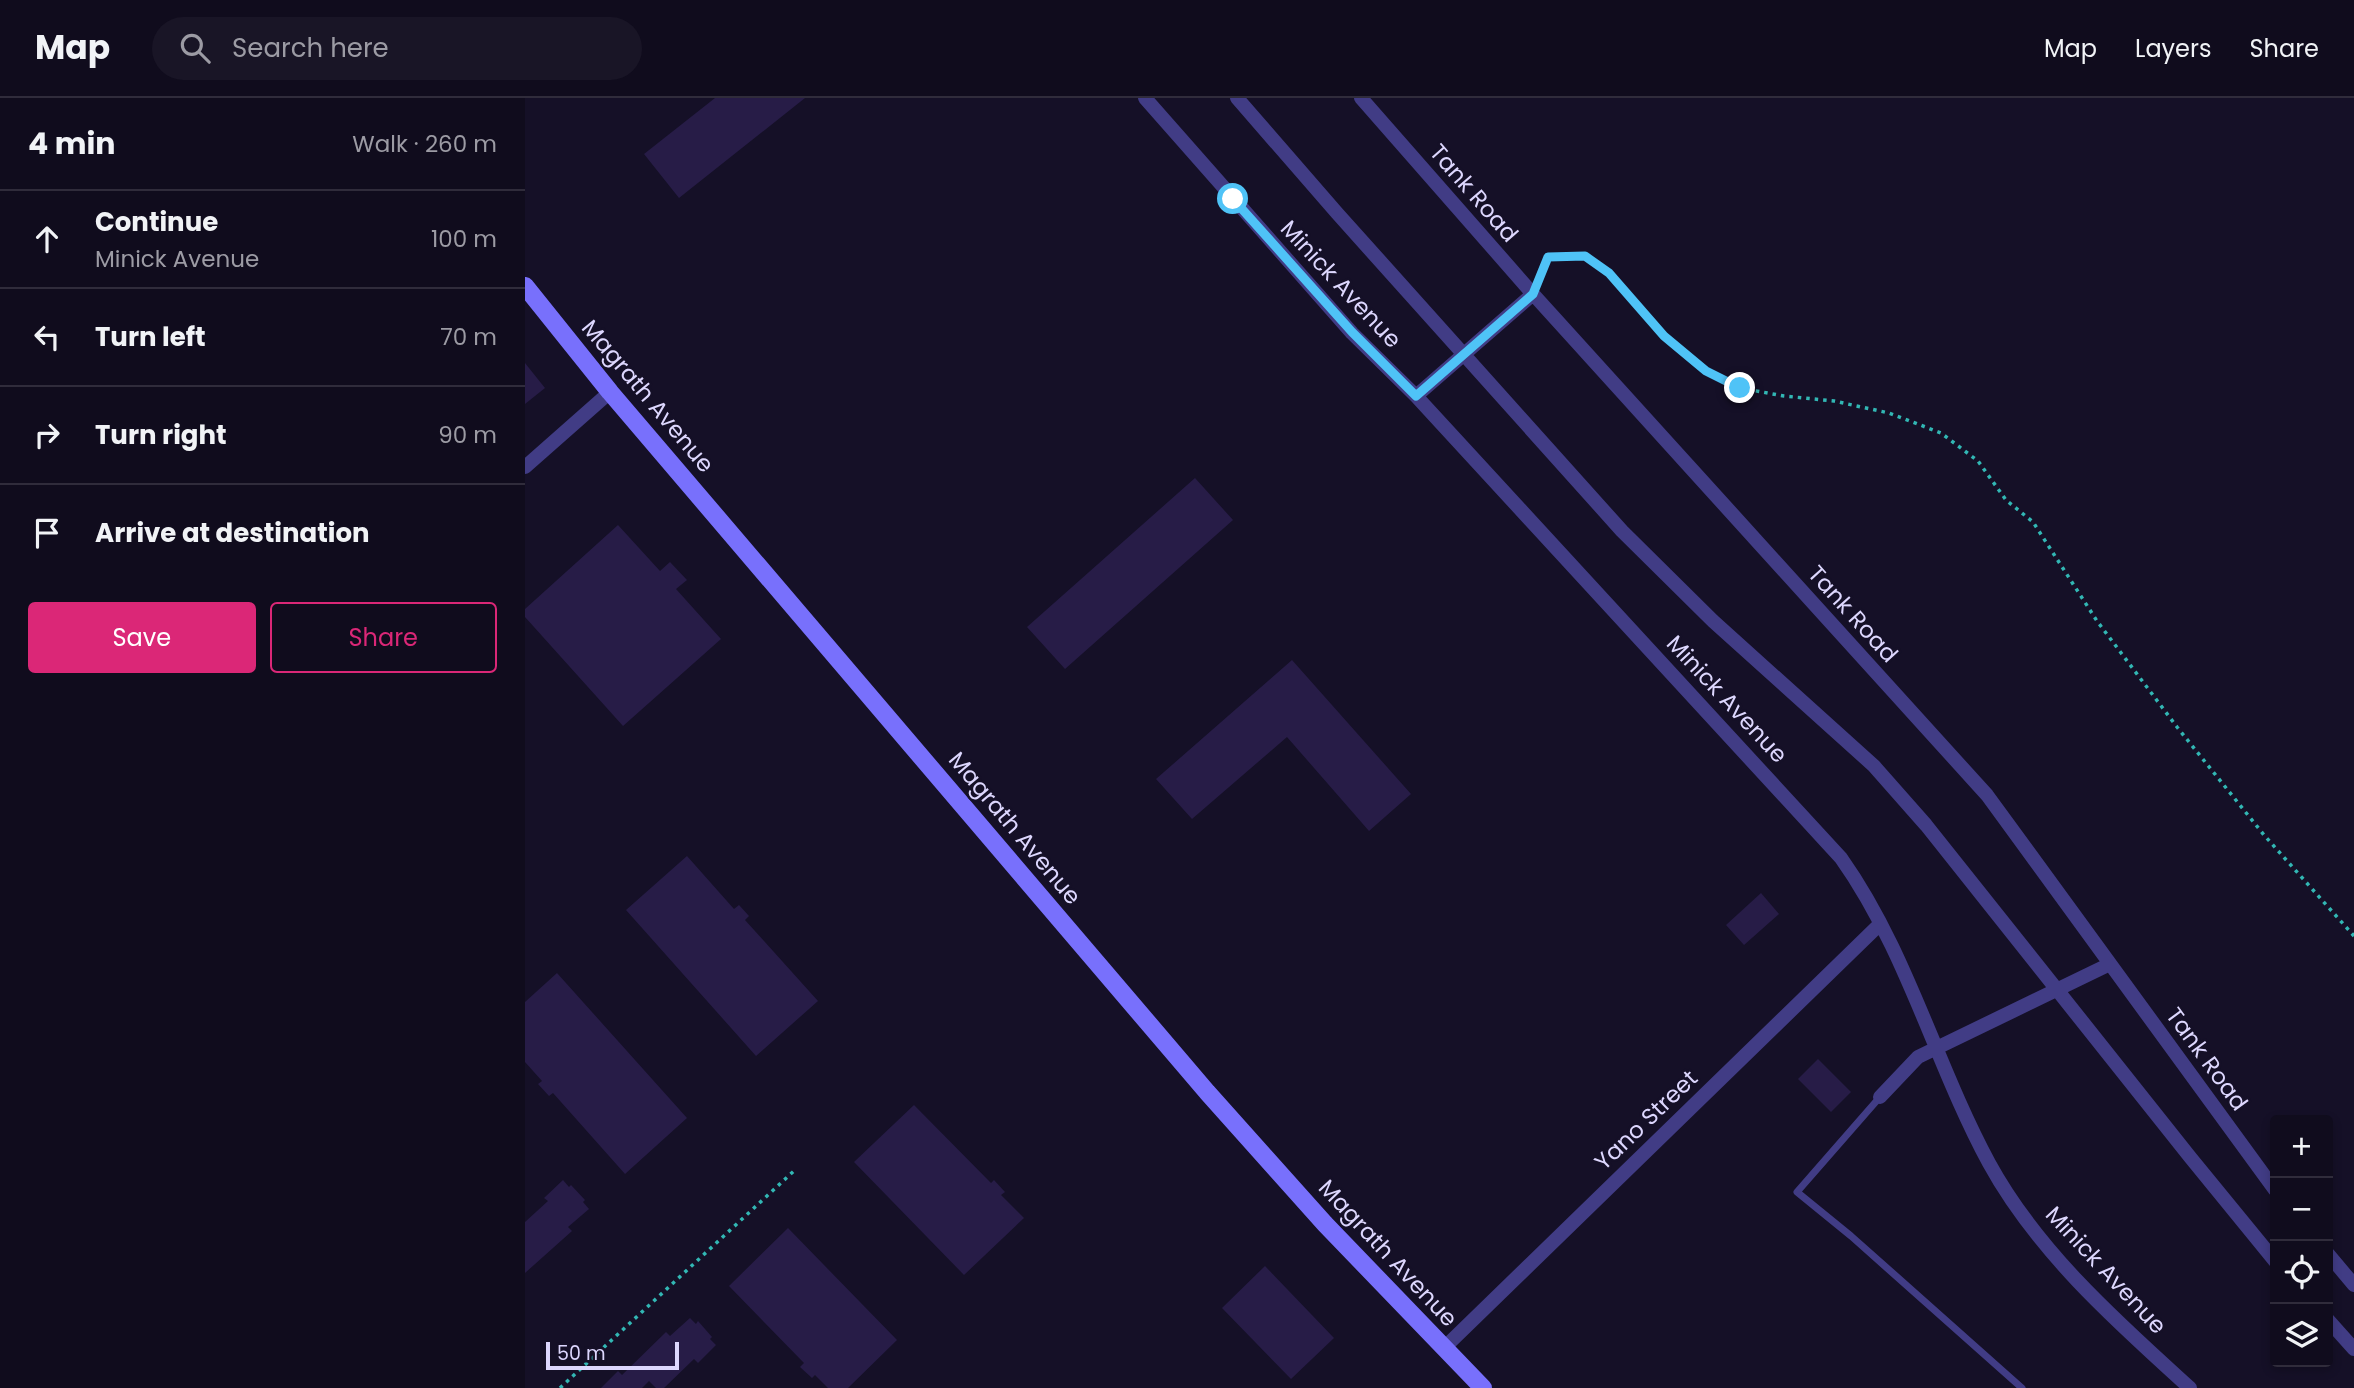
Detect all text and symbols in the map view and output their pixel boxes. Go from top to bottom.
search box [152,17,642,80]
text: Map [35,24,110,71]
icon: search [176,29,214,67]
text: Search here [232,30,389,66]
text: Map [2044,32,2097,65]
text: Layers [2135,32,2211,65]
text: Share [2249,32,2319,65]
text: 4 min [28,122,116,165]
text: Walk · 260 m [352,128,497,160]
street label: Tank Road [1422,137,1526,249]
route start [1217,183,1248,214]
text: Continue [95,204,218,240]
street label: Minick Avenue [1273,213,1409,355]
icon: ahead [28,220,66,258]
text: 100 m [431,223,497,255]
text: Minick Avenue [95,243,259,275]
street label: Magrath Avenue [574,313,722,479]
icon: left [28,318,66,356]
text: Turn left [95,319,206,355]
text: 70 m [440,321,497,353]
route end [1724,372,1755,403]
icon: right [28,416,66,454]
text: Turn right [95,417,227,453]
text: 90 m [438,419,497,451]
icon: arrive [28,514,66,552]
text: Arrive at destination [95,515,370,551]
street label: Tank Road [1801,559,1905,669]
button: Save [28,602,256,673]
button: Share [270,602,497,673]
street label: Minick Avenue [1659,628,1795,770]
street label: Magrath Avenue [941,745,1089,911]
street label: Tank Road [2159,1001,2255,1117]
street label: Yano Street [1587,1063,1705,1177]
map controls [2270,1115,2333,1367]
button: + [2270,1115,2333,1178]
street label: Magrath Avenue [1311,1172,1465,1334]
button: − [2270,1178,2333,1241]
street label: Minick Avenue [2038,1199,2174,1341]
button: locate [2270,1241,2333,1304]
button: layers [2270,1304,2333,1367]
scale bar [546,1339,679,1371]
text: 50 m [557,1340,606,1367]

